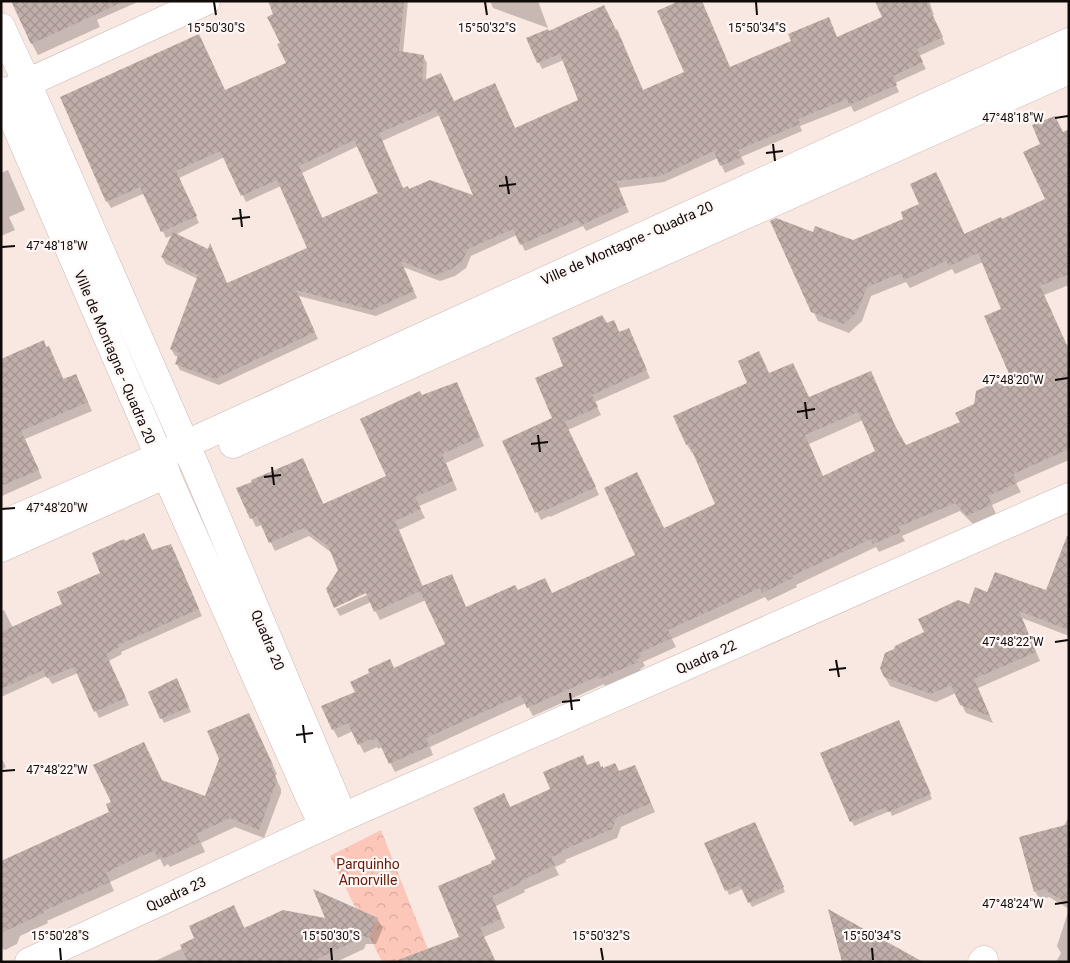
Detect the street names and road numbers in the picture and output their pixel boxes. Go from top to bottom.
street label: Ville de Montagne - Quadra 20 [538,198,716,288]
street label: Ville de Montagne - Quadra 20 [71,268,159,446]
street label: Quadra 20 [248,607,288,673]
street label: Quadra 22 [673,637,739,677]
street label: Quadra 23 [144,873,208,915]

